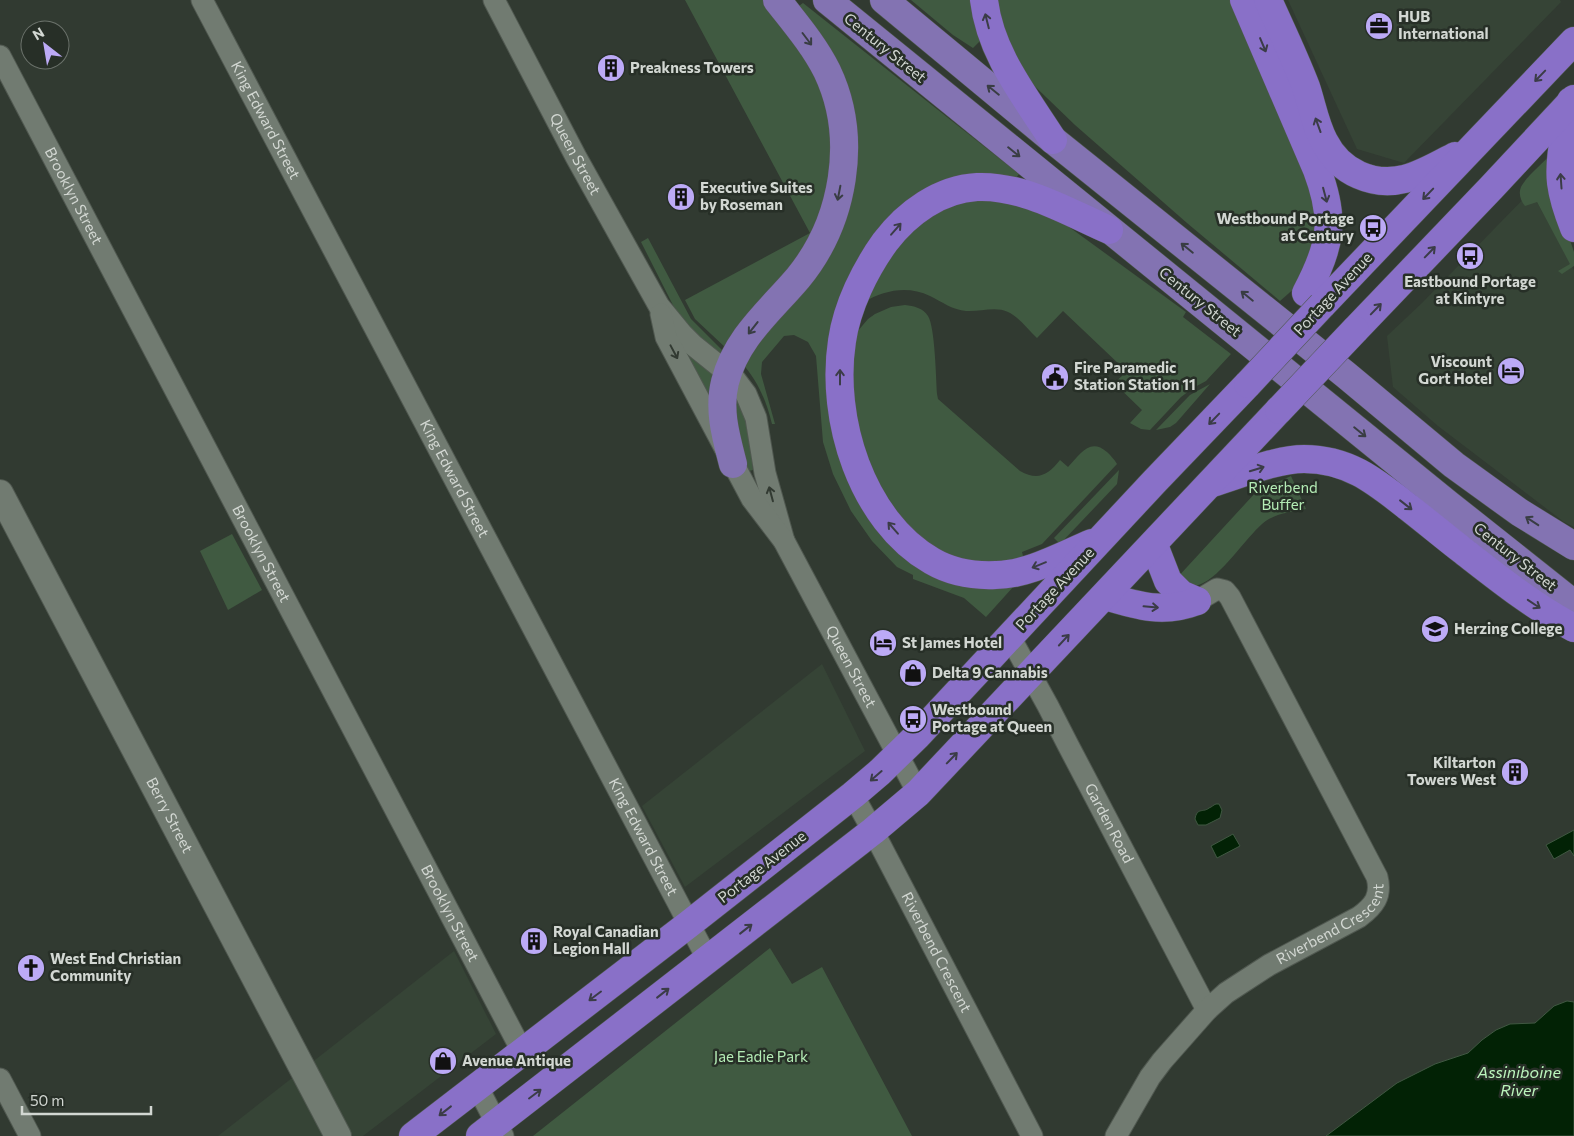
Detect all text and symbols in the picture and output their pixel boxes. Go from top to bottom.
place label: HUB International [1398,7,1489,42]
street label: Century Street [841,9,930,86]
office icon: HUB International [1364,11,1394,41]
one-way arrow [982,14,991,30]
north arrow [20,20,70,70]
text: N [29,23,47,43]
one-way arrow [801,32,812,45]
one-way arrow [1259,37,1268,52]
building icon: Preakness Towers [596,53,626,83]
street label: King Edward Street [228,58,305,182]
place label: Preakness Towers [630,58,754,76]
one-way arrow [1534,70,1546,82]
one-way arrow [987,85,1000,96]
street label: Queen Street [547,110,605,198]
one-way arrow [1313,118,1322,134]
street label: Brooklyn Street [41,144,107,247]
one-way arrow [1007,147,1020,158]
one-way arrow [1557,173,1566,189]
place label: Executive Suites by Roseman [700,178,813,213]
building icon: Executive Suites by Roseman [666,182,696,212]
one-way arrow [834,185,843,201]
one-way arrow [1321,187,1330,203]
one-way arrow [1422,187,1434,200]
place label: Westbound Portage at Century [1217,209,1355,244]
bus stop icon: Westbound Portage at Century [1358,213,1388,243]
one-way arrow [890,222,902,235]
bus stop icon: Eastbound Portage at Kintyre [1455,241,1485,271]
one-way arrow [1181,242,1194,253]
one-way arrow [1424,246,1436,259]
street label: Portage Avenue [1289,248,1375,339]
street label: Century Street [1156,263,1245,340]
place label: Eastbound Portage at Kintyre [1404,272,1536,307]
one-way arrow [1241,290,1254,301]
one-way arrow [1370,303,1382,315]
one-way arrow [748,321,758,335]
one-way arrow [669,345,679,360]
place label: Viscount Gort Hotel [1418,352,1492,387]
hotel icon: Viscount Gort Hotel [1496,356,1526,386]
place label: Fire Paramedic Station Station 11 [1074,358,1196,393]
public building icon: Fire Paramedic Station Station 11 [1040,362,1070,392]
one-way arrow [835,370,845,386]
one-way arrow [1208,413,1220,426]
street label: King Edward Street [417,416,494,540]
one-way arrow [1353,426,1366,437]
one-way arrow [1249,464,1265,473]
park label: Riverbend Buffer [1248,478,1318,513]
one-way arrow [765,486,775,502]
one-way arrow [1399,500,1412,511]
street label: Brooklyn Street [229,502,295,605]
one-way arrow [1526,516,1540,526]
street label: Century Street [1471,518,1561,594]
one-way arrow [887,521,899,534]
street label: Portage Avenue [1011,543,1097,634]
one-way arrow [1032,561,1047,570]
one-way arrow [1527,599,1541,609]
one-way arrow [1143,602,1159,612]
school or university icon: Herzing College [1420,614,1450,644]
place label: Herzing College [1454,619,1562,637]
street label: Queen Street [822,622,881,710]
hotel icon: St James Hotel [868,628,898,658]
place label: St James Hotel [902,633,1002,651]
one-way arrow [1058,633,1070,646]
shop icon: Delta 9 Cannabis [898,658,928,688]
place label: Delta 9 Cannabis [932,663,1048,681]
place label: Westbound Portage at Queen [932,700,1052,735]
bus stop icon: Westbound Portage at Queen [898,704,928,734]
one-way arrow [946,752,958,764]
place label: Kiltarton Towers West [1407,753,1496,788]
building icon: Kiltarton Towers West [1500,757,1530,787]
one-way arrow [869,770,882,781]
street label: Berry Street [143,774,197,856]
street label: King Edward Street [606,774,682,898]
street label: Garden Road [1082,780,1138,866]
street label: Portage Avenue [714,826,809,906]
street label: Brooklyn Street [418,861,483,964]
street label: Riverbend Crescent [1273,884,1387,968]
street label: Riverbend Crescent [898,889,976,1015]
place label: Royal Canadian Legion Hall [553,922,659,957]
one-way arrow [739,923,752,934]
building icon: Royal Canadian Legion Hall [519,926,549,956]
place label: West End Christian Community [50,949,181,984]
church icon: West End Christian Community [16,953,46,983]
one-way arrow [656,988,669,999]
one-way arrow [588,991,602,1001]
shop icon: Avenue Antique [428,1046,458,1076]
park label: Jae Eadie Park [714,1047,808,1065]
place label: Avenue Antique [462,1051,571,1069]
water label: Assiniboine River [1476,1062,1561,1099]
scale bar [22,1084,151,1116]
one-way arrow [528,1088,541,1099]
text: 50 m [30,1091,64,1109]
one-way arrow [439,1106,452,1117]

